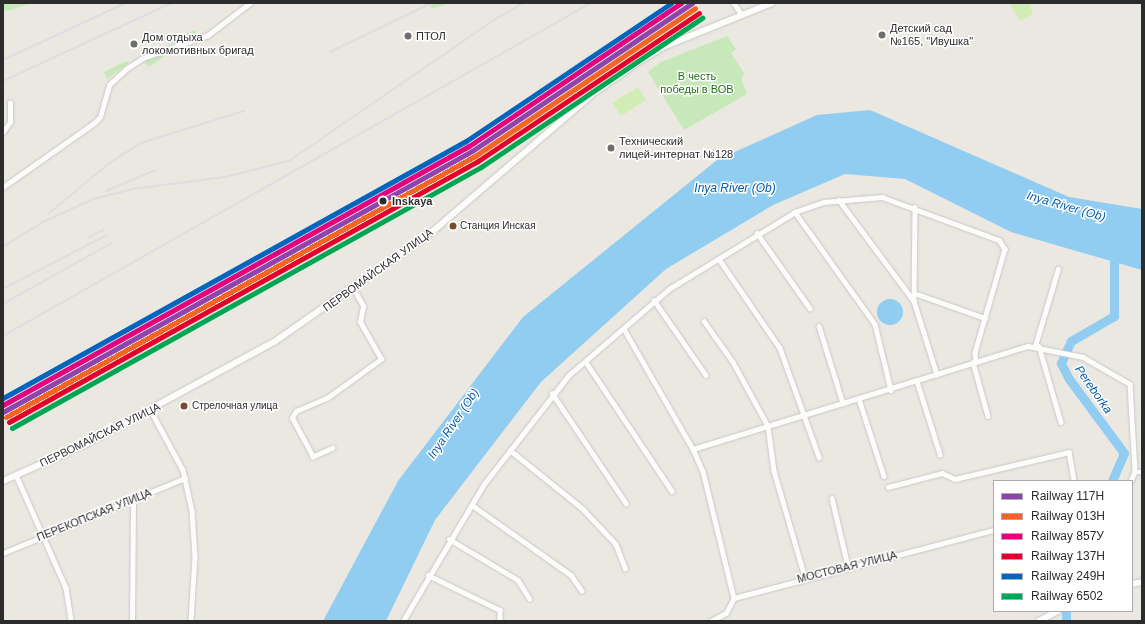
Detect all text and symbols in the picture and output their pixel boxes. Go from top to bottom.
place label: Детский сад №165, "Ивушка" [890,22,973,48]
place label: ПТОЛ [416,29,446,43]
marker: Детский сад №165, "Ивушка" [877,30,887,40]
place label: Дом отдыха локомотивных бригад [142,31,254,57]
marker: ПТОЛ [403,31,413,41]
marker: Дом отдыха локомотивных бригад [129,39,139,49]
park label: В честь победы в ВОВ [660,70,734,96]
place label: Технический лицей-интернат №128 [619,135,733,161]
marker: Технический лицей-интернат №128 [606,143,616,153]
water label: Inya River (Ob) [694,182,776,196]
water label: Inya River (Ob) [1025,189,1107,225]
marker: Inskaya [376,194,390,208]
place label: Inskaya [392,194,432,208]
place label: Станция Инская [460,220,536,232]
marker: Станция Инская [448,221,458,231]
street label: ПЕРВОМАЙСКАЯ УЛИЦА [321,226,435,314]
water label: Pereborka [1071,363,1115,417]
water label: Inya River (Ob) [425,386,483,462]
street label: ПЕРВОМАЙСКАЯ УЛИЦА [38,400,162,470]
place label: Стрелочная улица [192,400,278,412]
marker: Стрелочная улица [179,401,189,411]
legend [993,480,1133,612]
street label: ПЕРЕКОПСКАЯ УЛИЦА [35,486,153,544]
text: Railway 117Н [1031,489,1104,503]
text: Railway 013Н [1031,509,1105,523]
text: Railway 857У [1031,529,1104,543]
street label: МОСТОВАЯ УЛИЦА [796,548,898,586]
text: Railway 137Н [1031,549,1105,563]
text: Railway 249Н [1031,569,1105,583]
text: Railway 6502 [1031,589,1103,603]

